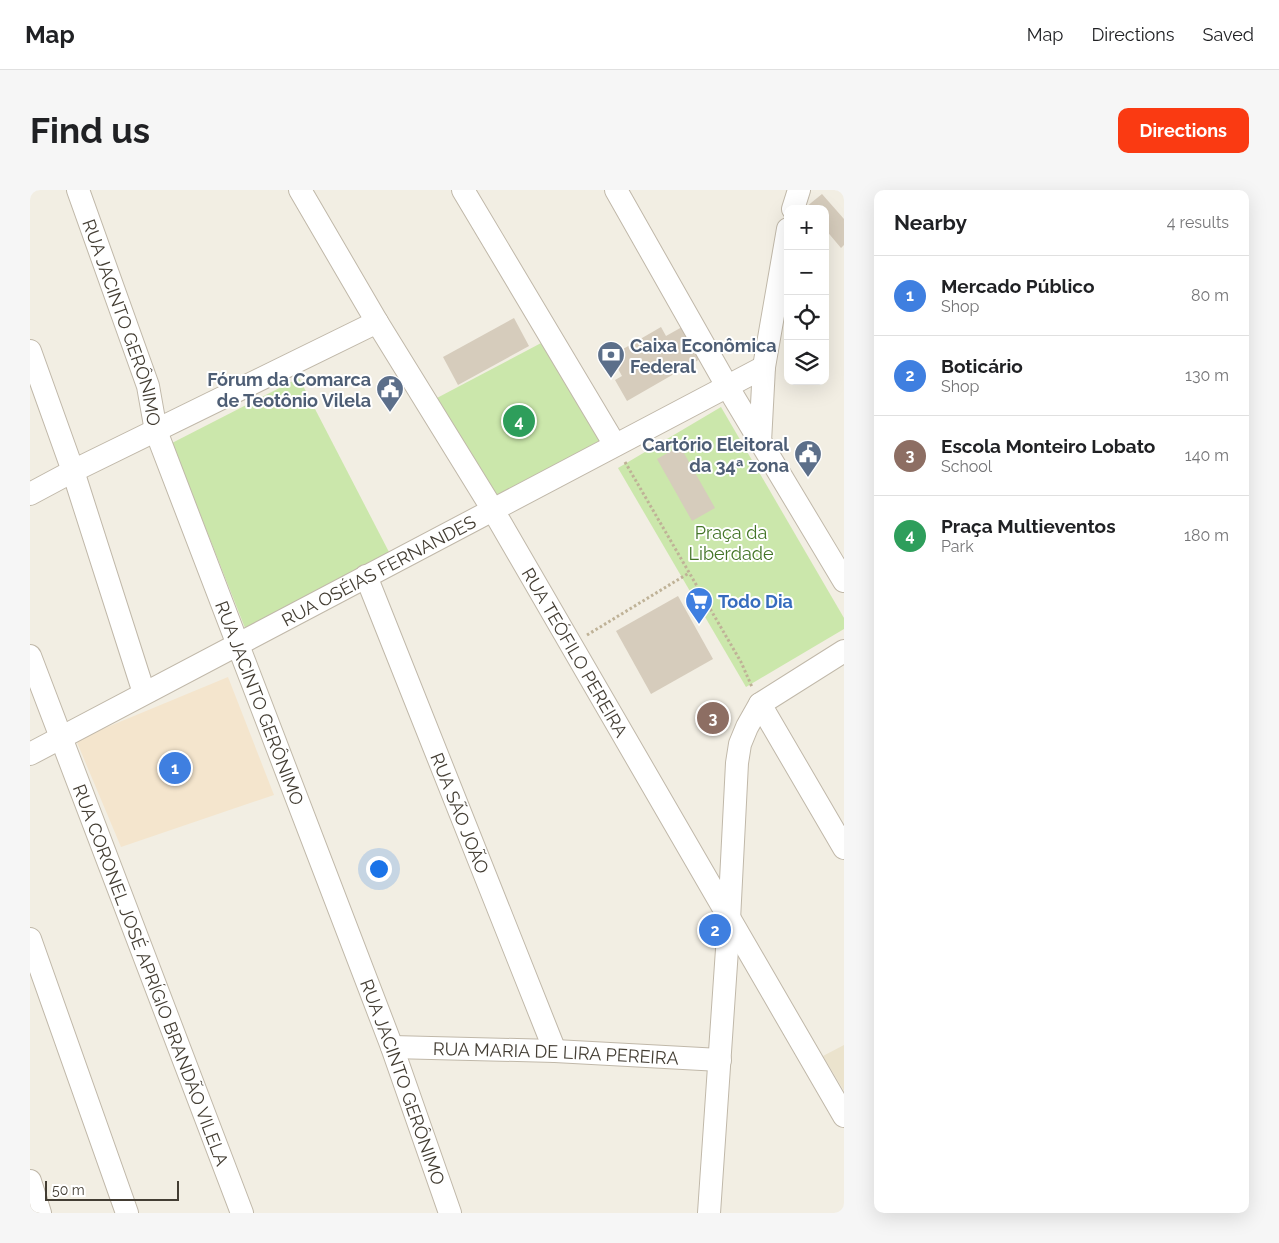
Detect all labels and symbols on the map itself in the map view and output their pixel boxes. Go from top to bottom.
street label: RUA JACINTO GERÔNIMO [79,216,165,428]
place label: Caixa Econômica Federal [630,335,777,377]
bank icon: Caixa Econômica Federal [596,340,626,379]
place label: Fórum da Comarca de Teotônio Vilela [207,369,371,411]
public building icon: Fórum da Comarca de Teotônio Vilela [375,374,405,413]
pin: 4 [503,402,535,440]
place label: Cartório Eleitoral da 34ª zona [642,434,789,476]
public building icon: Cartório Eleitoral da 34ª zona [793,439,823,478]
street label: RUA OSÉIAS FERNANDES [278,510,479,630]
park label: Praça da Liberdade [689,522,774,564]
street label: RUA TEÓFILO PEREIRA [518,564,633,741]
supermarket icon: Todo Dia [684,586,714,625]
place label: Todo Dia [718,591,793,612]
street label: RUA JACINTO GERÔNIMO [212,598,309,808]
pin: 3 [697,699,729,737]
pin: 1 [159,749,191,787]
street label: RUA SÃO JOÃO [427,750,494,876]
street label: RUA CORONEL JOSÉ APRÍGIO BRANDÃO VILELA [69,781,233,1168]
your location [366,856,392,882]
pin: 2 [699,911,731,949]
street label: RUA JACINTO GERÔNIMO [356,976,450,1187]
street label: RUA MARIA DE LIRA PEREIRA [433,1038,679,1068]
scale bar [45,1178,179,1201]

